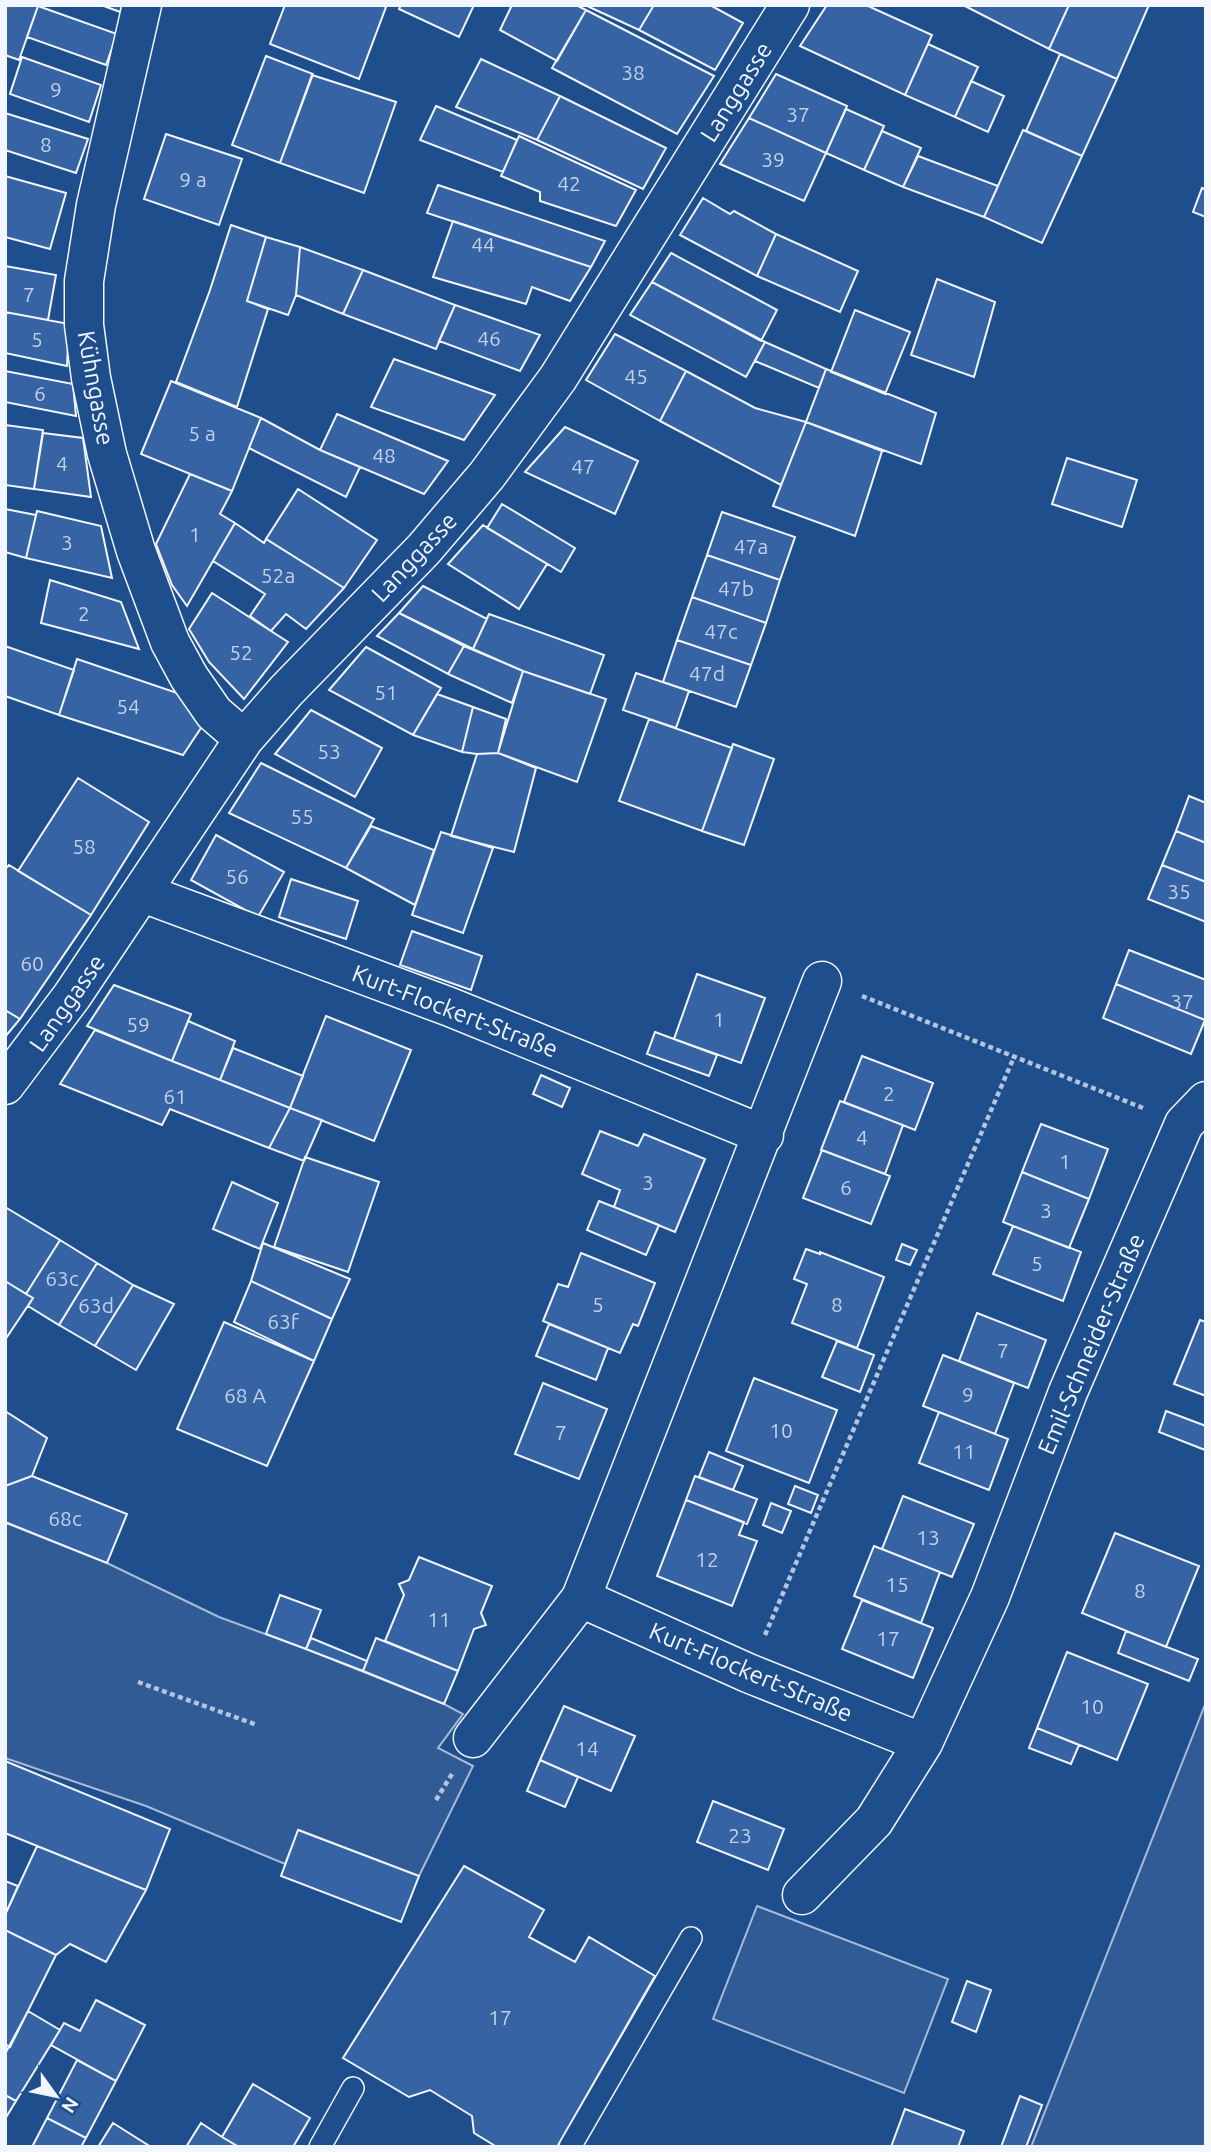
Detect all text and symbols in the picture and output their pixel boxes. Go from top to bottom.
street label: Langgasse [695,37,777,147]
house number: 38 [621,60,645,84]
house number: 9 [50,77,62,101]
house number: 37 [786,102,810,126]
house number: 8 [40,132,52,156]
house number: 39 [761,147,785,171]
house number: 9 a [179,167,207,191]
house number: 42 [557,171,581,195]
house number: 44 [471,232,495,256]
house number: 7 [23,282,35,306]
house number: 46 [477,326,501,350]
house number: 5 [31,327,43,351]
street label: Kühngasse [73,329,119,447]
house number: 45 [624,364,648,388]
house number: 6 [34,381,46,405]
house number: 5 a [188,421,216,445]
house number: 48 [372,443,396,467]
house number: 4 [56,451,68,475]
house number: 47 [571,454,595,478]
street label: Langgasse [366,507,462,607]
house number: 1 [189,522,201,546]
house number: 3 [61,530,73,554]
house number: 47a [734,534,768,558]
house number: 52a [261,563,295,587]
house number: 47b [718,576,754,600]
house number: 2 [78,601,90,625]
house number: 47c [704,619,738,643]
house number: 52 [229,640,253,664]
house number: 47d [689,661,725,685]
house number: 51 [374,680,398,704]
house number: 54 [116,694,140,718]
house number: 53 [317,739,341,763]
house number: 55 [290,804,314,828]
house number: 58 [72,834,96,858]
house number: 56 [225,864,249,888]
house number: 35 [1167,879,1191,903]
street label: Langgasse [24,949,110,1057]
house number: 60 [20,951,44,975]
street label: Kurt-Flockert-Straße [348,959,562,1063]
house number: 37 [1170,989,1194,1013]
house number: 1 [713,1007,725,1031]
house number: 59 [126,1012,150,1036]
house number: 2 [883,1081,895,1105]
house number: 61 [163,1084,187,1108]
house number: 4 [856,1125,868,1149]
house number: 1 [1059,1149,1071,1173]
house number: 3 [642,1170,654,1194]
house number: 6 [840,1175,852,1199]
house number: 3 [1040,1198,1052,1222]
street label: Emil-Schneider-Straße [1032,1229,1150,1459]
house number: 5 [1031,1251,1043,1275]
house number: 63c [45,1266,79,1290]
house number: 5 [592,1292,604,1316]
house number: 8 [831,1292,843,1316]
house number: 63d [78,1293,114,1317]
house number: 63f [267,1309,300,1333]
house number: 7 [997,1338,1009,1362]
house number: 9 [962,1382,974,1406]
house number: 68 A [224,1383,266,1407]
house number: 10 [769,1418,793,1442]
house number: 7 [555,1420,567,1444]
house number: 11 [952,1439,976,1463]
house number: 68c [48,1506,82,1530]
house number: 13 [916,1525,940,1549]
house number: 12 [695,1547,719,1571]
house number: 15 [885,1572,909,1596]
house number: 8 [1134,1578,1146,1602]
house number: 11 [427,1607,451,1631]
street label: Kurt-Flockert-Straße [645,1617,857,1727]
house number: 17 [876,1626,900,1650]
house number: 10 [1080,1694,1104,1718]
house number: 14 [575,1736,599,1760]
house number: 23 [728,1823,752,1847]
house number: 17 [488,2005,512,2029]
north arrow [21,2061,91,2131]
text: N [57,2093,83,2117]

